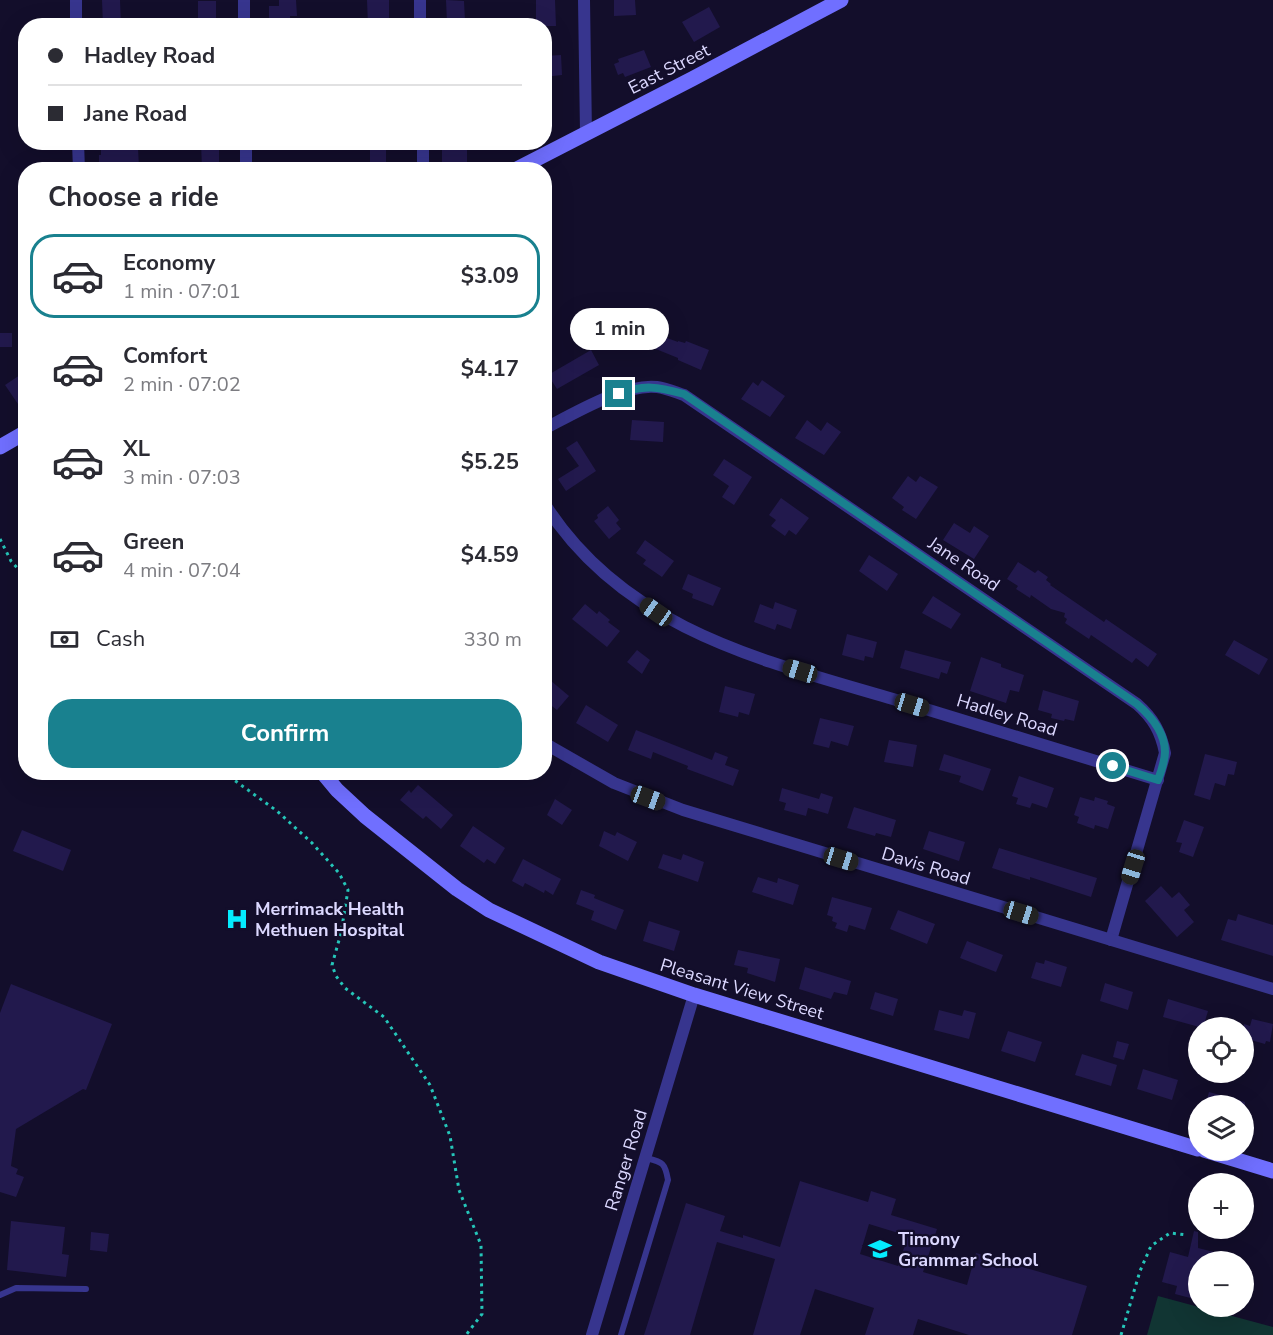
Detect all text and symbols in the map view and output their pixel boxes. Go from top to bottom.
street label: East Street [624,38,714,100]
text: Hadley Road [84,41,215,71]
text: Jane Road [84,99,187,129]
text: Choose a ride [48,179,219,216]
text: Economy [123,248,215,278]
icon: car [51,249,105,303]
text: $3.09 [461,261,519,291]
text: 1 min · 07:01 [123,278,241,305]
callout: 1 min [570,307,668,349]
text: 1 min [594,315,645,342]
text: Comfort [123,341,207,371]
icon: car [51,342,105,396]
text: $4.17 [461,354,519,384]
text: 2 min · 07:02 [123,371,241,398]
route end [605,380,632,407]
text: XL [123,434,150,464]
icon: car [51,435,105,489]
text: $5.25 [461,447,519,477]
text: 3 min · 07:03 [123,464,241,491]
text: Green [123,527,184,557]
icon: car [51,528,105,582]
street label: Jane Road [923,531,1005,597]
text: $4.59 [461,540,519,570]
text: 4 min · 07:04 [123,557,241,584]
car [636,594,676,630]
icon: cash [48,623,81,656]
text: Cash [96,624,145,654]
text: 330 m [464,626,522,653]
car [780,657,820,685]
street label: Hadley Road [954,688,1060,742]
car [892,691,932,719]
button: Confirm [48,699,522,768]
route start [1099,752,1126,779]
car [628,783,668,813]
street label: Davis Road [879,841,973,891]
car [821,845,861,873]
car [1119,847,1147,887]
place label: Merrimack Health Methuen Hospital [255,897,405,942]
car [1001,899,1041,927]
hospital icon: Merrimack Health Methuen Hospital [224,906,250,932]
street label: Pleasant View Street [657,953,827,1026]
map controls [1188,1017,1254,1317]
button: locate [1188,1017,1254,1083]
button: layers [1188,1095,1254,1161]
street label: Ranger Road [599,1106,653,1214]
button: + [1188,1173,1254,1239]
place label: Timony Grammar School [898,1227,1039,1272]
school or university icon: Timony Grammar School [867,1236,893,1262]
button: − [1188,1251,1254,1317]

